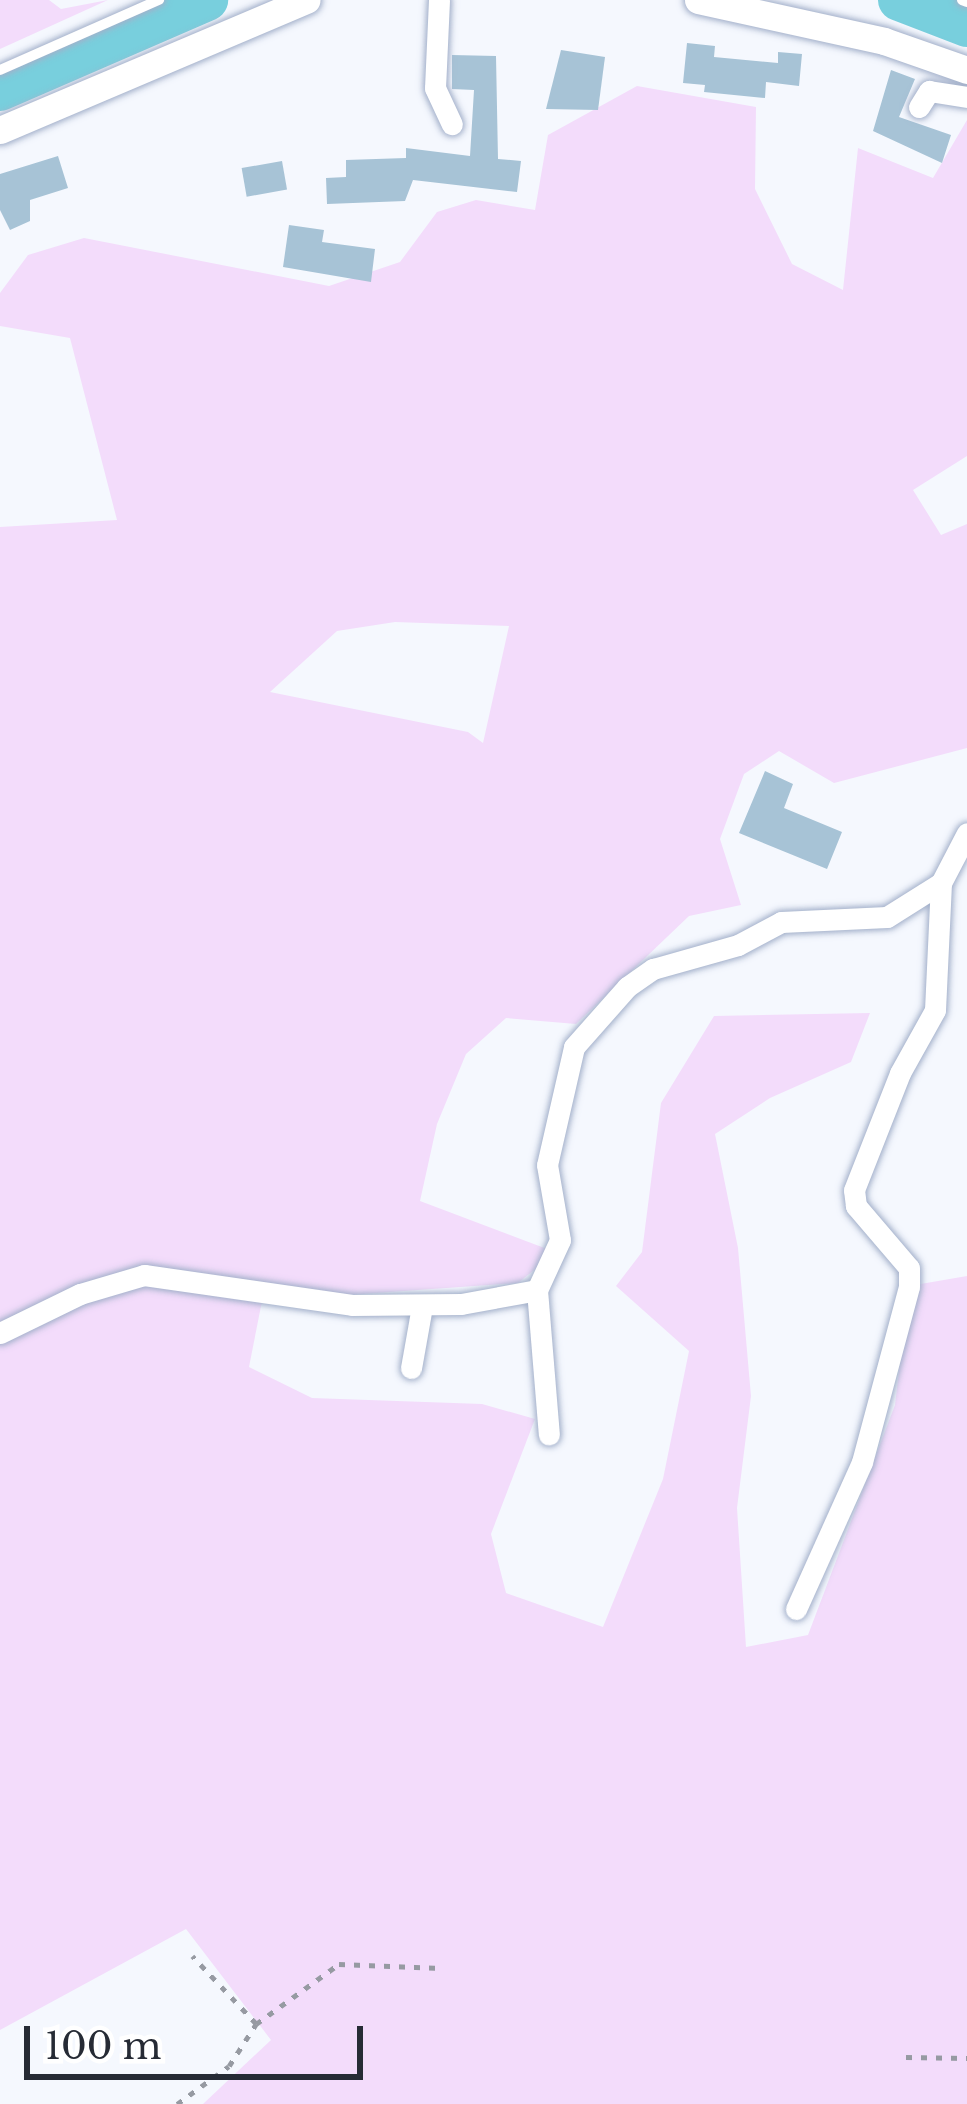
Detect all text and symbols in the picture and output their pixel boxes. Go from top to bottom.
scale bar [30,2002,369,2076]
text: 100 m [45,2024,161,2069]

